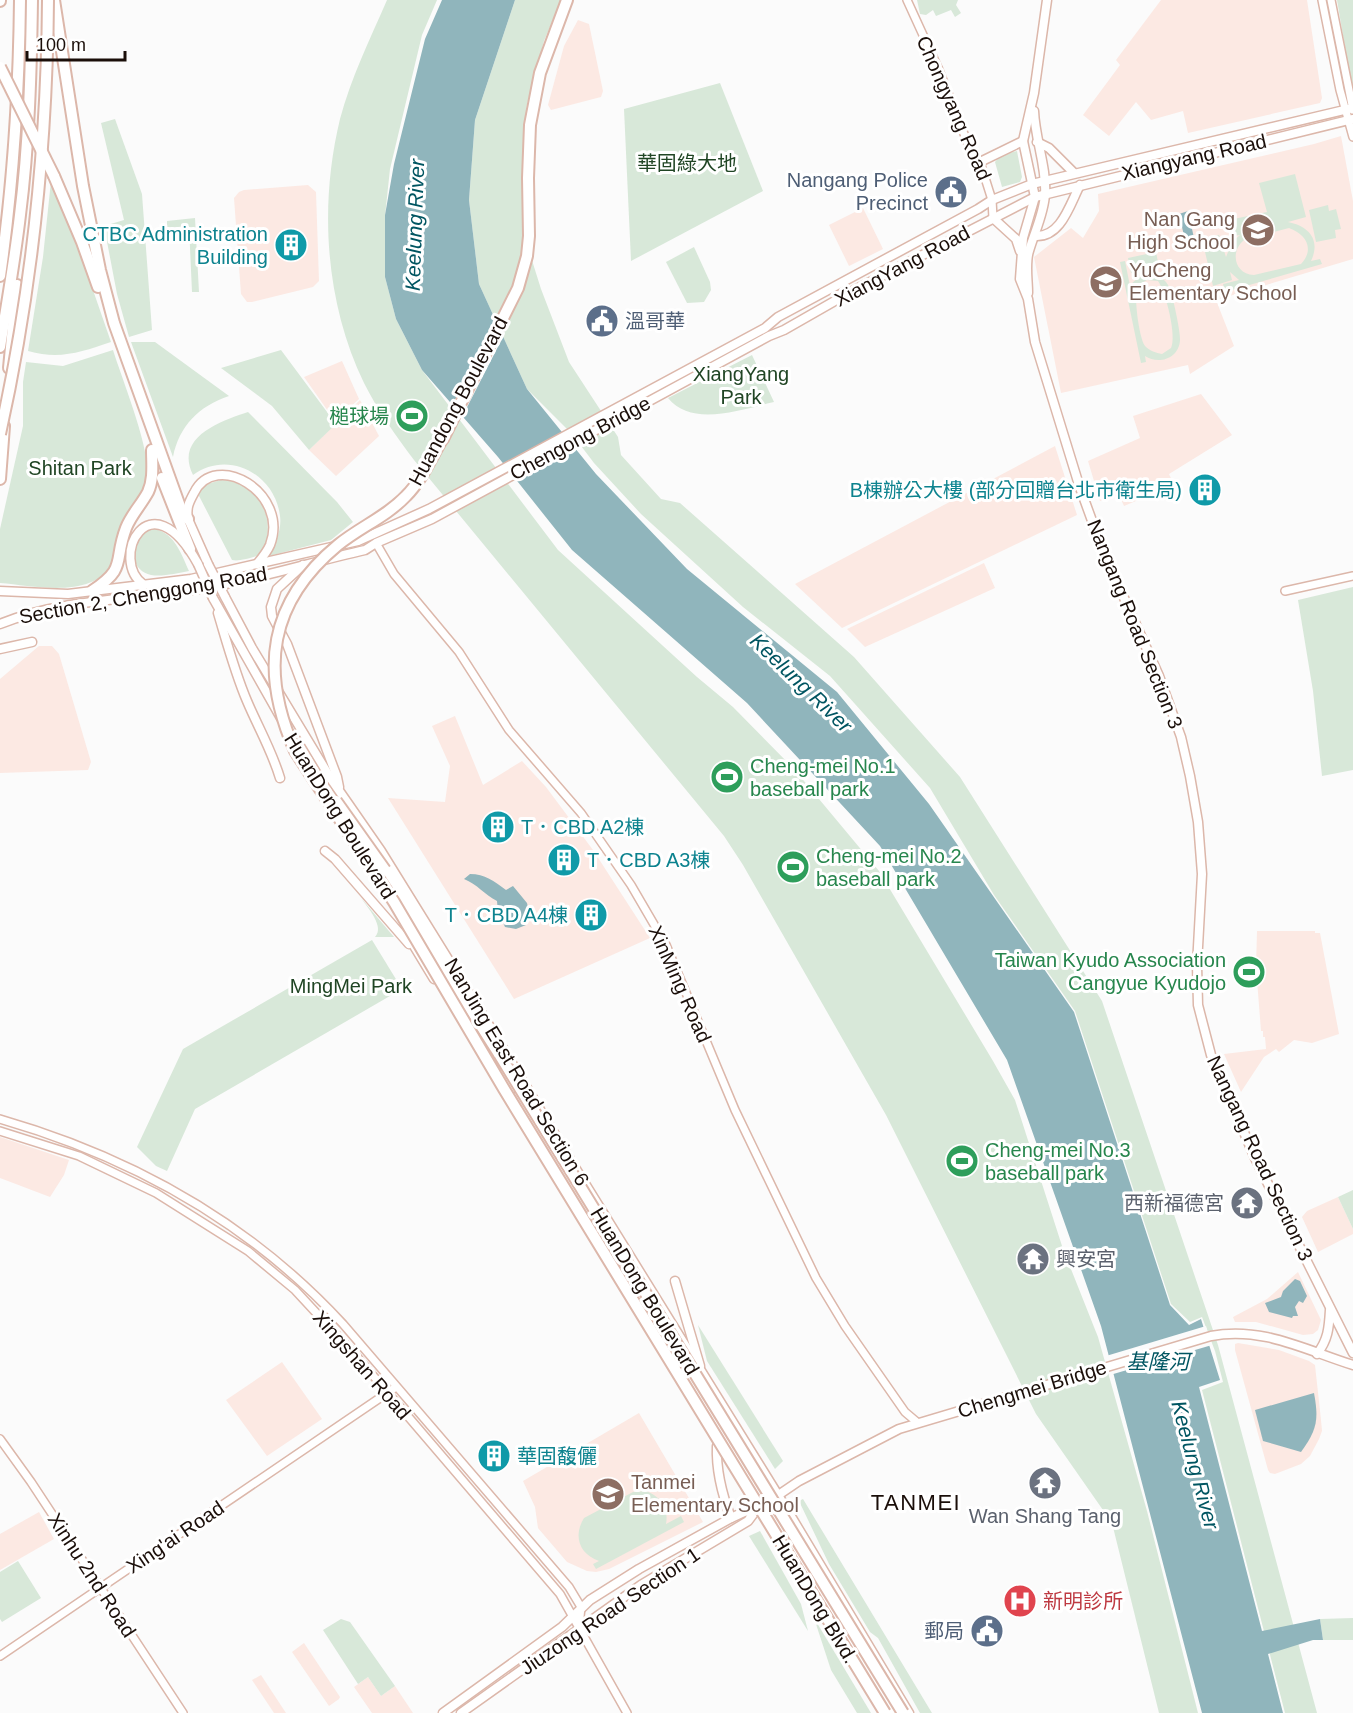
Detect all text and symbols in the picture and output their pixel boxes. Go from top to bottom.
scale bar [27,24,124,62]
street label: Chongyang Road [912,32,996,184]
text: 100 m [36,35,86,55]
street label: Xiangyang Road [1119,130,1269,184]
park label: 華固綠大地 [637,152,737,174]
water label: Keelung River [401,158,428,291]
place label: Nangang Police Precinct [787,169,928,214]
public building icon: Nangang Police Precinct [933,174,969,210]
place label: Nan Gang High School [1127,208,1235,253]
school or university icon: Nan Gang High School [1240,212,1276,248]
street label: XiangYang Road [831,221,973,311]
place label: CTBC Administration Building [82,223,268,268]
building icon: CTBC Administration Building [273,227,309,263]
place label: YuCheng Elementary School [1129,259,1297,304]
school or university icon: YuCheng Elementary School [1088,264,1124,300]
public building icon: 溫哥華 [584,303,620,339]
place label: 溫哥華 [625,310,685,332]
street label: Huandong Boulevard [404,313,512,489]
park label: XiangYang Park [693,363,789,408]
street label: Chengong Bridge [506,392,654,484]
sports icon: 槌球場 [394,398,430,434]
place label: 槌球場 [329,405,389,427]
park label: Shitan Park [28,457,133,479]
building icon: B棟辦公大樓 (部分回贈台北市衛生局) [1187,472,1223,508]
place label: B棟辦公大樓 (部分回贈台北市衛生局) [850,479,1182,501]
street label: Nangang Road Section 3 [1083,516,1187,732]
street label: Section 2, Chenggong Road [17,562,269,628]
water label: Keelung River [746,629,858,737]
street label: HuanDong Boulevard [280,729,400,903]
place label: Cheng-mei No.1 baseball park [750,755,896,800]
sports icon: Cheng-mei No.1 baseball park [709,759,745,795]
building icon: T．CBD A2棟 [480,809,516,845]
place label: T．CBD A2棟 [521,816,644,838]
building icon: T．CBD A3棟 [546,842,582,878]
place label: Cheng-mei No.2 baseball park [816,845,962,890]
place label: T．CBD A3棟 [587,849,710,871]
sports icon: Cheng-mei No.2 baseball park [775,849,811,885]
building icon: T．CBD A4棟 [573,897,609,933]
place label: T．CBD A4棟 [445,904,568,926]
street label: XinMing Road [644,922,716,1046]
place label: Taiwan Kyudo Association Cangyue Kyudojo [995,949,1226,994]
street label: NanJing East Road Section 6 [440,954,594,1190]
sports icon: Taiwan Kyudo Association Cangyue Kyudojo [1231,954,1267,990]
park label: MingMei Park [290,975,413,997]
street label: Nangang Road Section 3 [1203,1052,1317,1264]
place label: Cheng-mei No.3 baseball park [985,1139,1131,1184]
sports icon: Cheng-mei No.3 baseball park [944,1143,980,1179]
temple icon: 西新福德宮 [1229,1185,1265,1221]
place label: 西新福德宮 [1124,1192,1224,1214]
street label: HuanDong Boulevard [586,1203,704,1379]
temple icon: 興安宮 [1015,1241,1051,1277]
place label: 興安宮 [1056,1248,1116,1270]
street label: Xingshan Road [309,1306,415,1424]
water label: 基隆河 [1127,1350,1193,1373]
street label: Chengmei Bridge [955,1356,1109,1422]
water label: Keelung River [1167,1398,1224,1533]
building icon: 華固馥儷 [476,1438,512,1474]
place label: 華固馥儷 [517,1445,597,1467]
temple icon: Wan Shang Tang [1027,1465,1063,1501]
place label: Tanmei Elementary School [631,1471,799,1516]
school or university icon: Tanmei Elementary School [590,1476,626,1512]
district label: TANMEI [871,1490,961,1515]
street label: Xing'ai Road [122,1496,228,1578]
place label: Wan Shang Tang [969,1505,1121,1527]
street label: Xinhu 2nd Road [44,1509,140,1641]
street label: HuanDong Blvd. [768,1531,862,1667]
street label: Jiuzong Road Section 1 [516,1543,704,1679]
hospital icon: 新明診所 [1002,1583,1038,1619]
place label: 新明診所 [1043,1590,1123,1612]
public building icon: 郵局 [969,1613,1005,1649]
place label: 郵局 [924,1620,964,1642]

